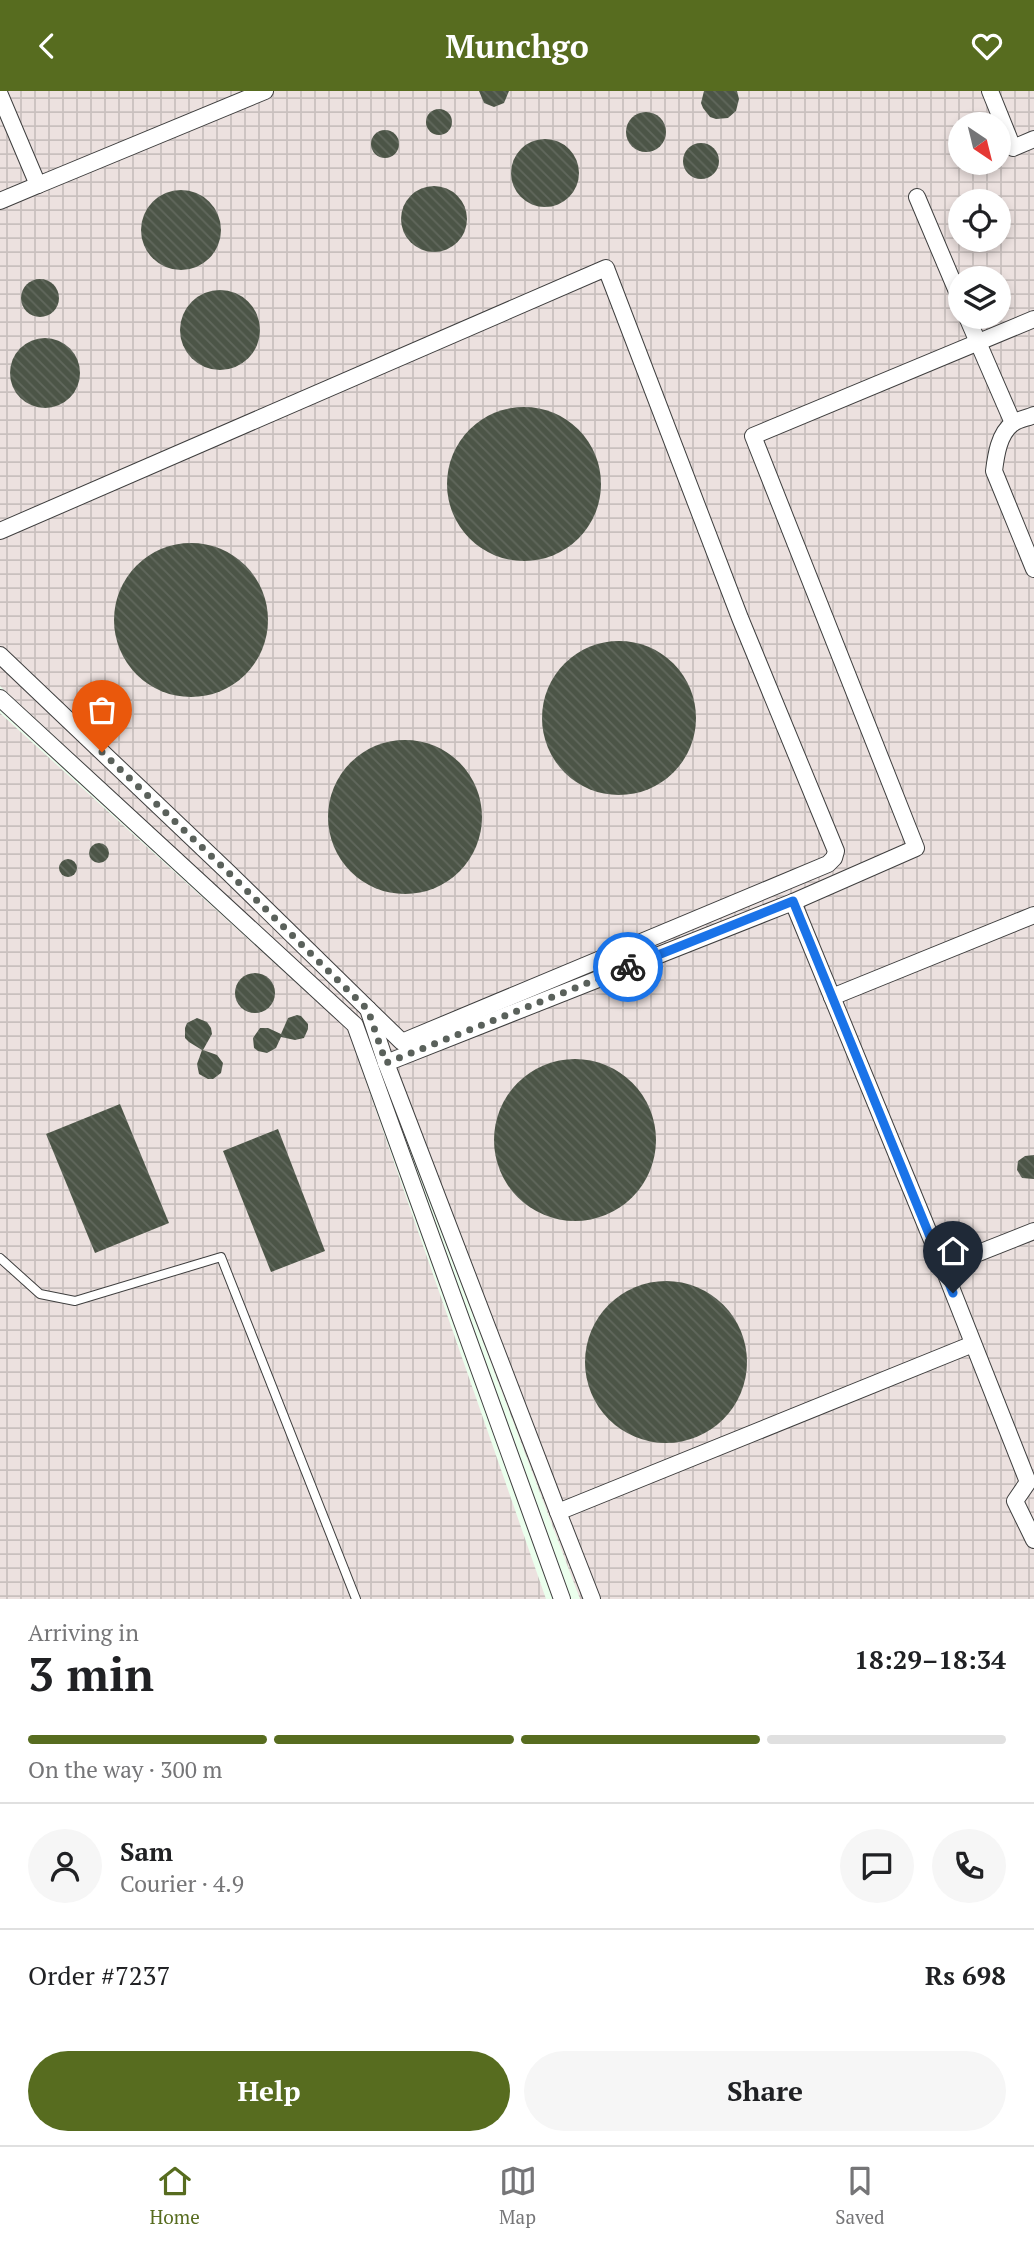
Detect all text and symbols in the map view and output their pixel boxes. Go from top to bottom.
text: Munchgo [445,25,589,67]
icon: back [28,27,66,65]
icon: heart [968,27,1006,65]
north arrow [948,112,1012,175]
map controls [948,112,1011,329]
button: locate [948,189,1011,252]
button: layers [948,266,1011,329]
pin [72,680,132,752]
icon: bag [83,691,121,729]
courier [593,932,663,1002]
icon: bike [609,948,647,986]
pin [923,1221,983,1293]
icon: home [934,1232,972,1270]
text: Arriving in [28,1617,139,1648]
text: 18:29–18:34 [854,1642,1006,1676]
text: 3 min [28,1643,154,1704]
text: On the way · 300 m [28,1754,222,1785]
button: person [28,1829,102,1903]
button: chat [840,1829,914,1903]
button: phone [932,1829,1006,1903]
text: Sam [120,1834,173,1868]
text: Courier · 4.9 [120,1868,244,1899]
text: Order #7237 [28,1958,170,1992]
text: Rs 698 [925,1958,1006,1992]
button: Help [28,2051,510,2131]
button: Share [524,2051,1006,2131]
tab: Home [149,2162,200,2229]
tab: Map [499,2162,537,2229]
tab: Saved [835,2162,885,2229]

